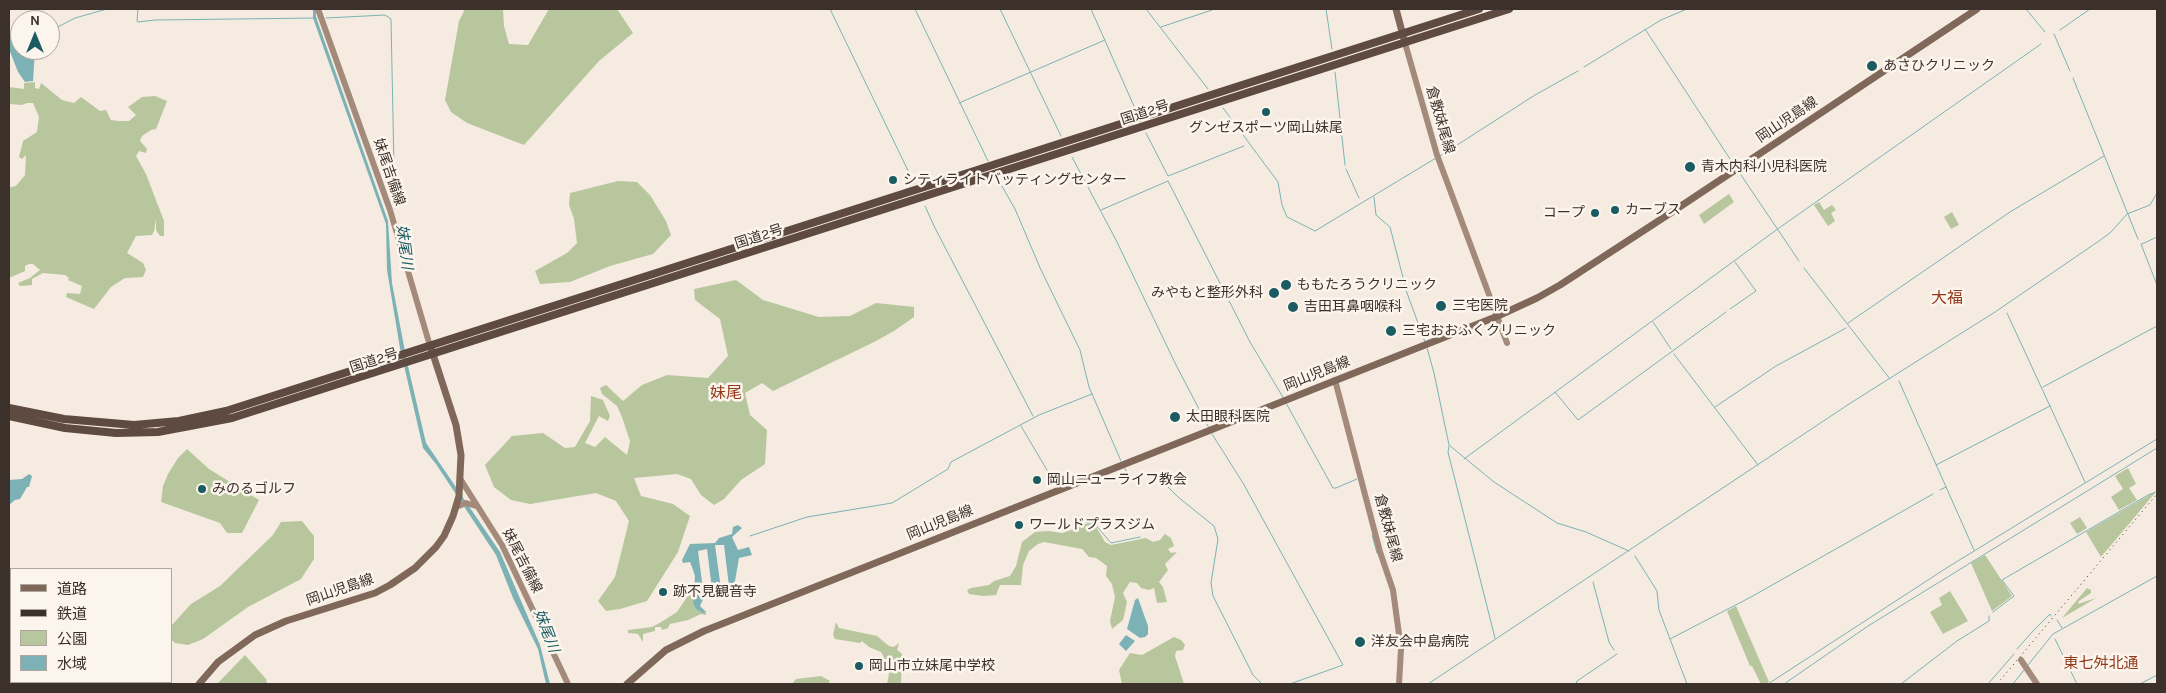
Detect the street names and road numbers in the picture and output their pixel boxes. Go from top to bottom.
street label: 倉敷妹尾線 [1422,84,1458,156]
street label: 岡山児島線 [1753,93,1821,147]
street label: 国道2号 [1119,97,1171,129]
street label: 妹尾吉備線 [370,136,408,208]
street label: 国道2号 [733,221,785,253]
street label: 国道2号 [348,345,400,377]
street label: 岡山児島線 [1281,353,1353,395]
street label: 倉敷妹尾線 [1371,492,1405,564]
street label: 岡山児島線 [904,502,976,544]
street label: 妹尾吉備線 [499,526,545,596]
street label: 岡山児島線 [304,571,376,609]

